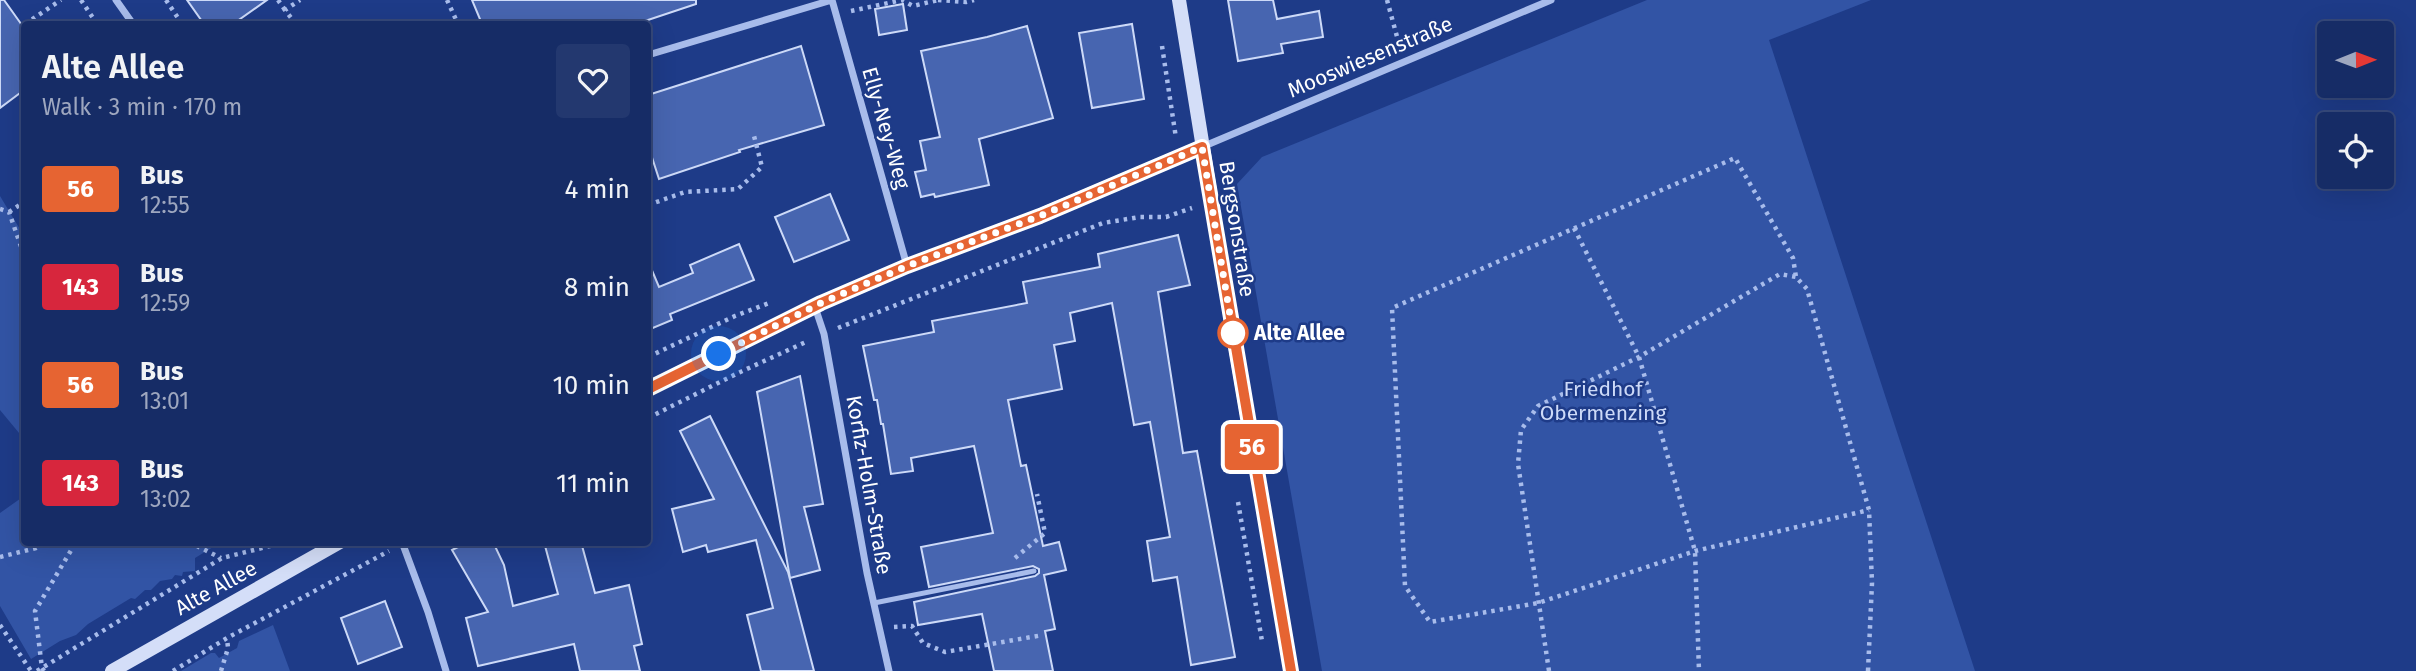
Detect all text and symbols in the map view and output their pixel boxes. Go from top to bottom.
street label: Mooswiesenstraße [1284,11,1456,103]
north arrow [2317,21,2394,98]
map controls [2317,21,2394,189]
button: heart [556,44,630,118]
text: Alte Allee [42,47,184,87]
street label: Elly-Ney-Weg [856,64,916,192]
text: Walk · 3 min · 170 m [42,93,242,121]
button: locate [2317,112,2394,189]
street label: Bergsonstraße [1213,159,1261,299]
text: Bus [140,160,183,191]
text: 4 min [564,174,630,205]
text: 56 [67,175,94,203]
text: 12:55 [140,191,190,219]
text: Bus [140,258,183,289]
text: 8 min [564,272,630,303]
text: 143 [62,273,99,301]
text: 12:59 [140,289,190,317]
marker: Alte Allee [1218,318,1248,348]
place label: Alte Allee [1253,320,1345,346]
your location [701,336,736,371]
text: Bus [140,356,183,387]
text: 10 min [552,370,630,401]
text: 56 [67,371,94,399]
park label: Friedhof Obermenzing [1540,376,1666,426]
text: 13:01 [140,387,189,415]
street label: Korfiz-Holm-Straße [840,393,898,577]
line badge: 56 [1220,424,1284,470]
text: 56 [1239,433,1265,461]
text: Bus [140,454,183,485]
text: 11 min [556,468,630,499]
text: 143 [62,469,99,497]
text: 13:02 [140,485,191,513]
street label: Alte Allee [171,555,261,621]

